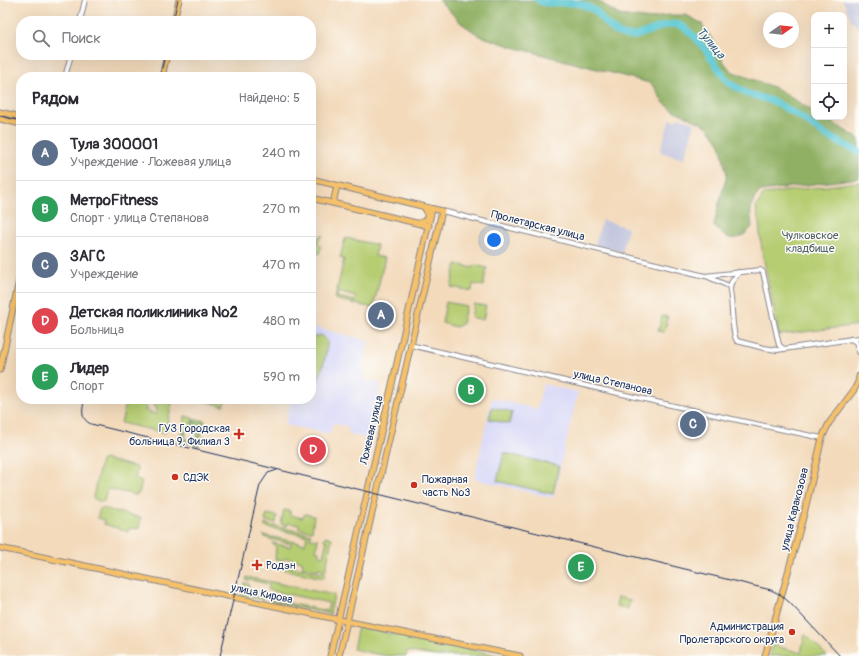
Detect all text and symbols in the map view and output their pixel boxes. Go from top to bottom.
north arrow [763,12,799,48]
map controls [811,12,847,120]
button: + [811,12,847,48]
search box [16,16,316,60]
water label: Тулица [693,25,729,63]
icon: search [30,27,52,49]
text: Поиск [62,29,101,48]
button: − [811,48,847,84]
button: locate [811,84,847,120]
text: Рядом [32,88,79,109]
text: Найдено: 5 [238,90,300,106]
text: Тула 300001 [70,135,158,154]
text: A [41,145,49,161]
text: 240 m [262,145,300,161]
text: Учреждение · Ложевая улица [70,154,231,170]
text: МетроFitness [70,191,158,210]
text: B [41,201,49,217]
text: 270 m [263,201,300,217]
street label: Пролетарская улица [490,208,586,243]
text: Спорт · улица Степанова [70,210,209,226]
park label: Чулковское кладбище [782,229,839,255]
your location [484,230,504,250]
text: ЗАГС [70,247,105,266]
text: C [41,257,49,273]
text: 470 m [262,257,300,273]
text: Учреждение [70,266,138,282]
pin: A [368,300,394,330]
text: Детская поликлиника №2 [70,303,238,322]
text: D [41,313,49,329]
text: 480 m [263,313,300,329]
text: Больница [70,322,124,338]
text: Лидер [70,359,109,378]
street label: улица Степанова [571,367,653,398]
text: E [42,369,48,385]
text: 590 m [263,369,300,385]
pin: B [458,375,484,405]
text: Спорт [70,378,104,394]
street label: Ложевая улица [357,394,386,467]
pin: C [680,409,706,439]
place label: ГУЗ Городская больница 9, Филиал 3 [129,422,230,448]
marker: ГУЗ Городская больница 9, Филиал 3 [233,428,245,440]
pin: D [300,435,326,465]
street label: улица Каракозова [778,466,811,553]
place label: СДЭК [183,471,209,484]
marker: СДЭК [170,472,180,482]
place label: Пожарная часть №3 [422,473,470,499]
marker: Пожарная часть №3 [409,480,419,490]
pin: E [568,552,594,582]
marker: Родэн [251,559,263,571]
place label: Родэн [266,559,295,572]
street label: улица Кирова [229,580,294,606]
place label: Администрация Пролетарского округа [680,620,784,646]
marker: Администрация Пролетарского округа [787,627,797,637]

